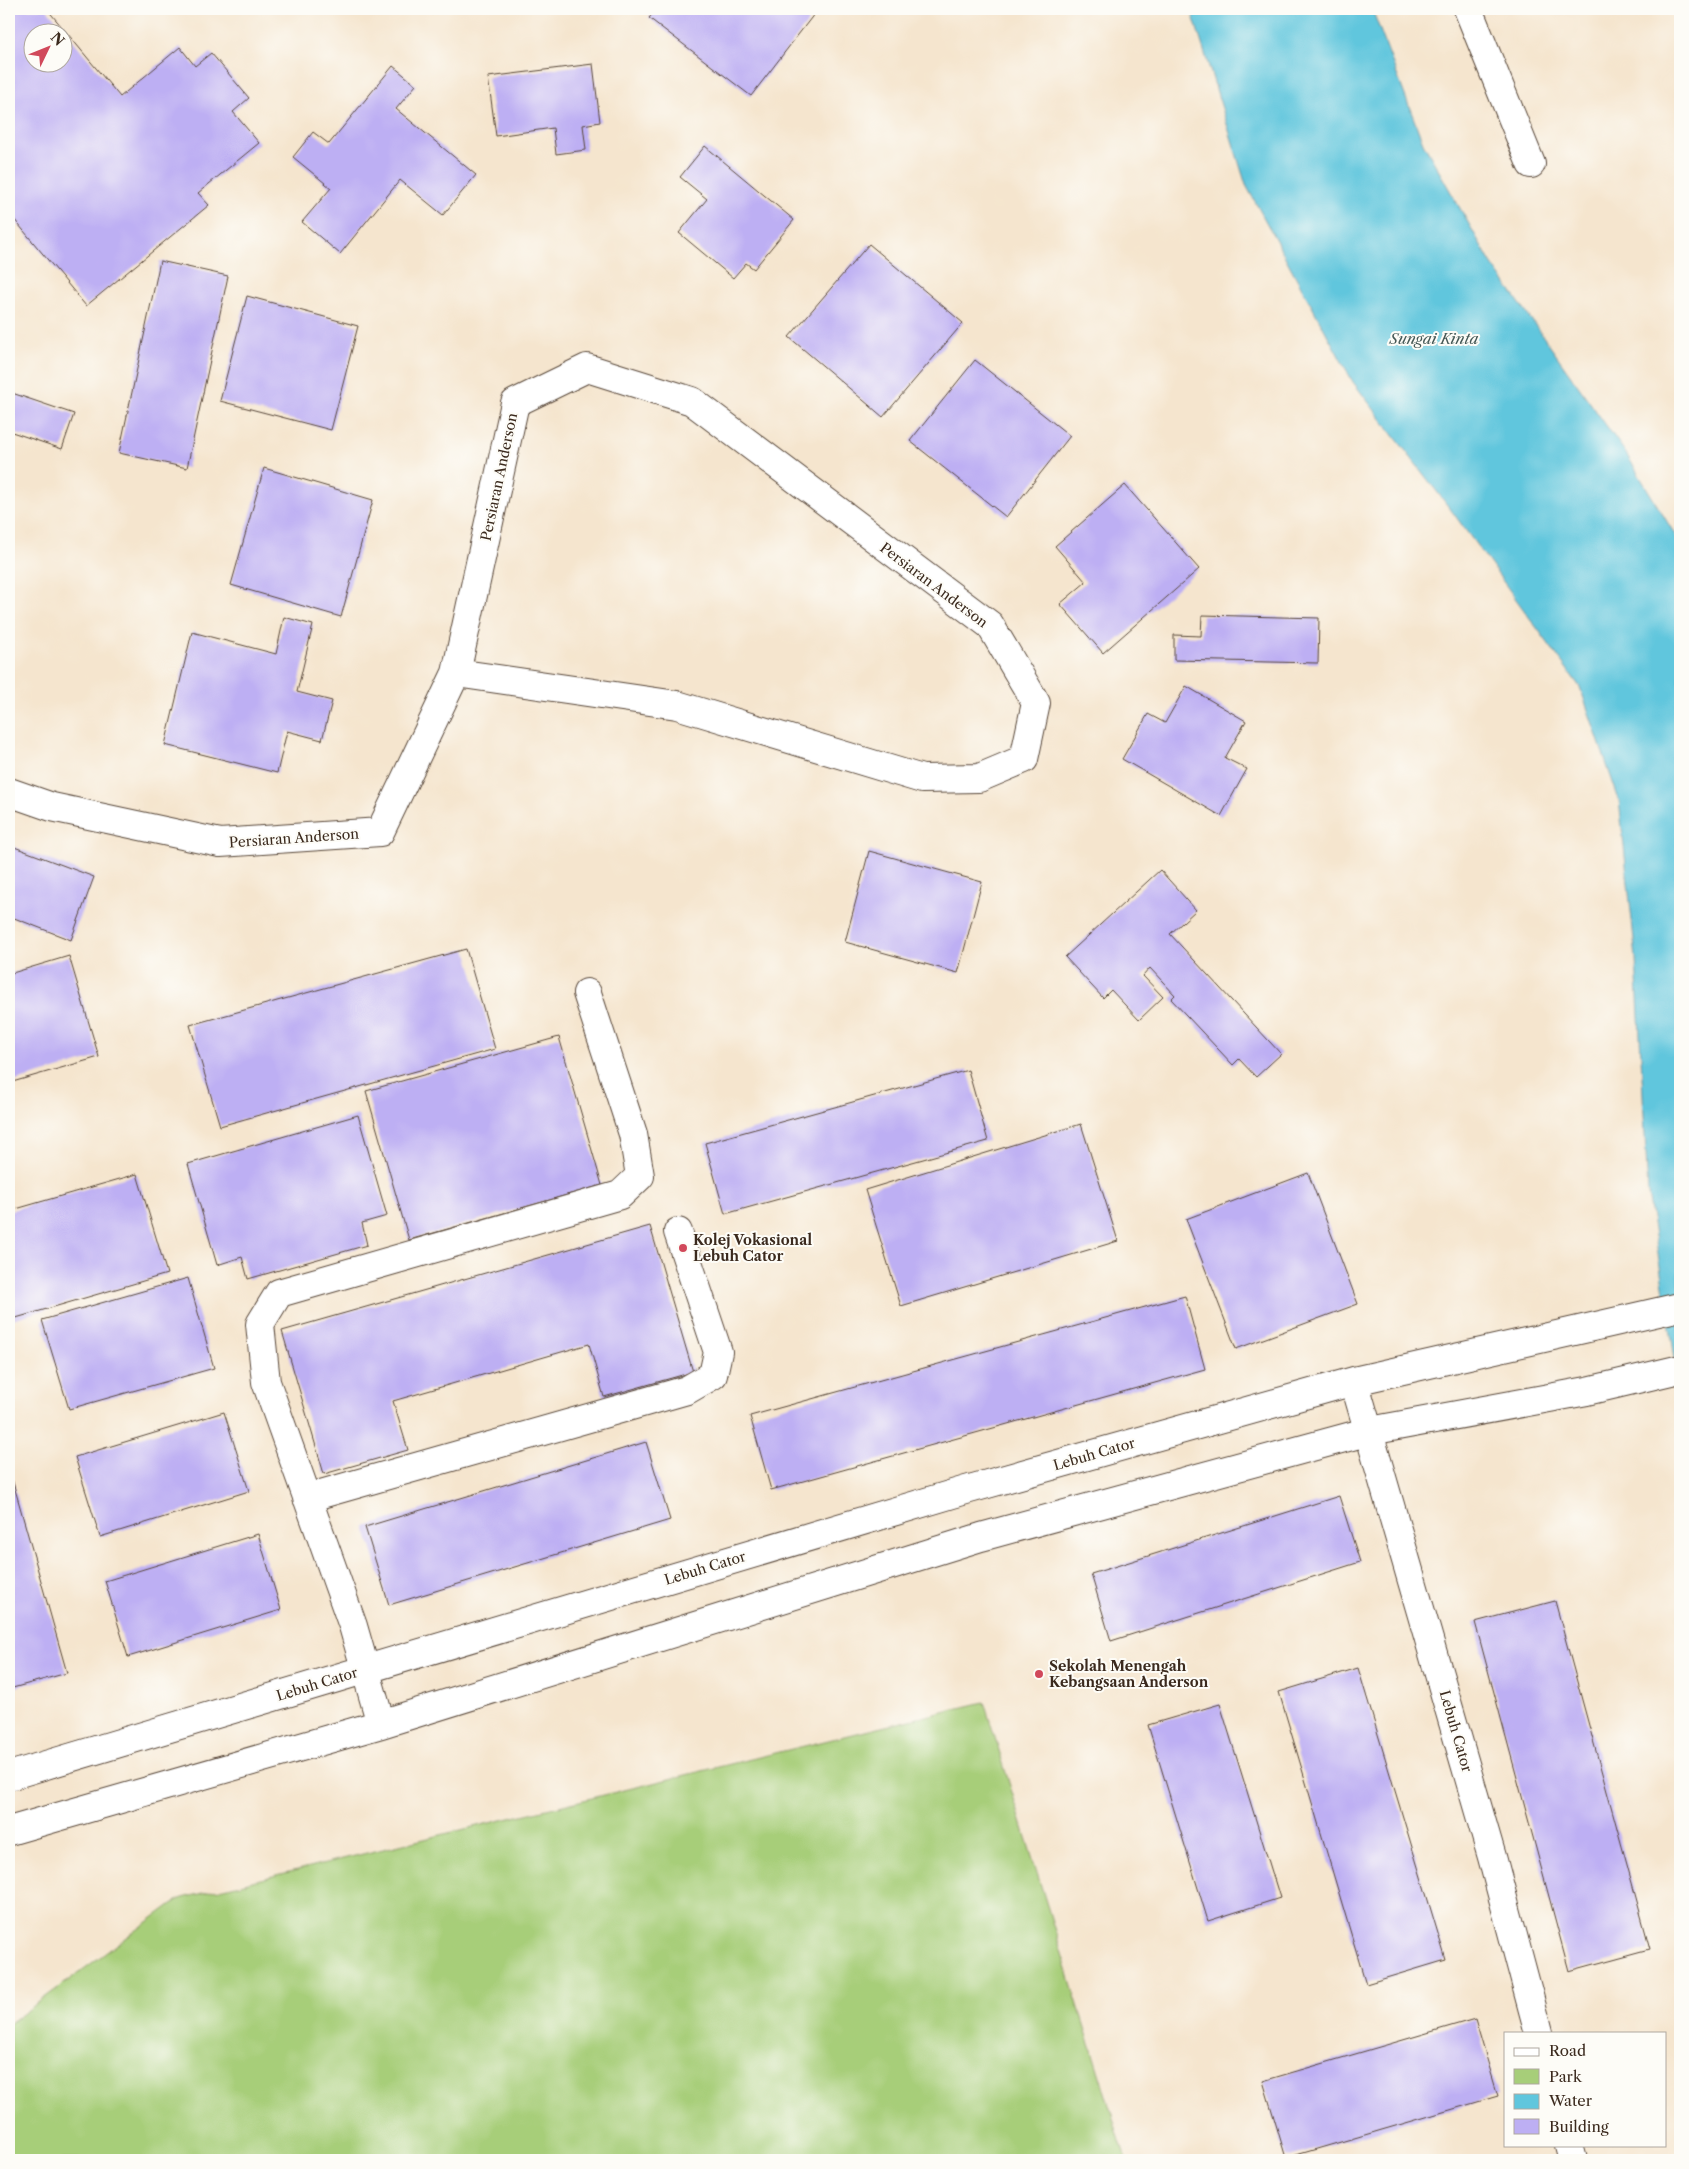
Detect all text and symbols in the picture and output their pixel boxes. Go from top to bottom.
north arrow [22,22,72,72]
text: N [47,29,68,50]
water label: Sungai Kinta [1389,329,1479,348]
street label: Persiaran Anderson [477,411,521,543]
street label: Persiaran Anderson [877,539,992,632]
street label: Persiaran Anderson [228,824,360,852]
place label: Kolej Vokasional Lebuh Cator [693,1231,812,1265]
marker: Kolej Vokasional Lebuh Cator [677,1242,689,1254]
street label: Lebuh Cator [1051,1434,1137,1474]
street label: Lebuh Cator [662,1547,748,1589]
place label: Sekolah Menengah Kebangsaan Anderson [1049,1657,1209,1691]
street label: Lebuh Cator [274,1663,360,1705]
marker: Sekolah Menengah Kebangsaan Anderson [1033,1668,1045,1680]
street label: Lebuh Cator [1436,1688,1476,1774]
legend [1504,2032,1666,2146]
text: Road [1549,2041,1586,2060]
text: Park [1549,2067,1583,2086]
text: Water [1548,2091,1593,2110]
text: Building [1549,2117,1609,2136]

